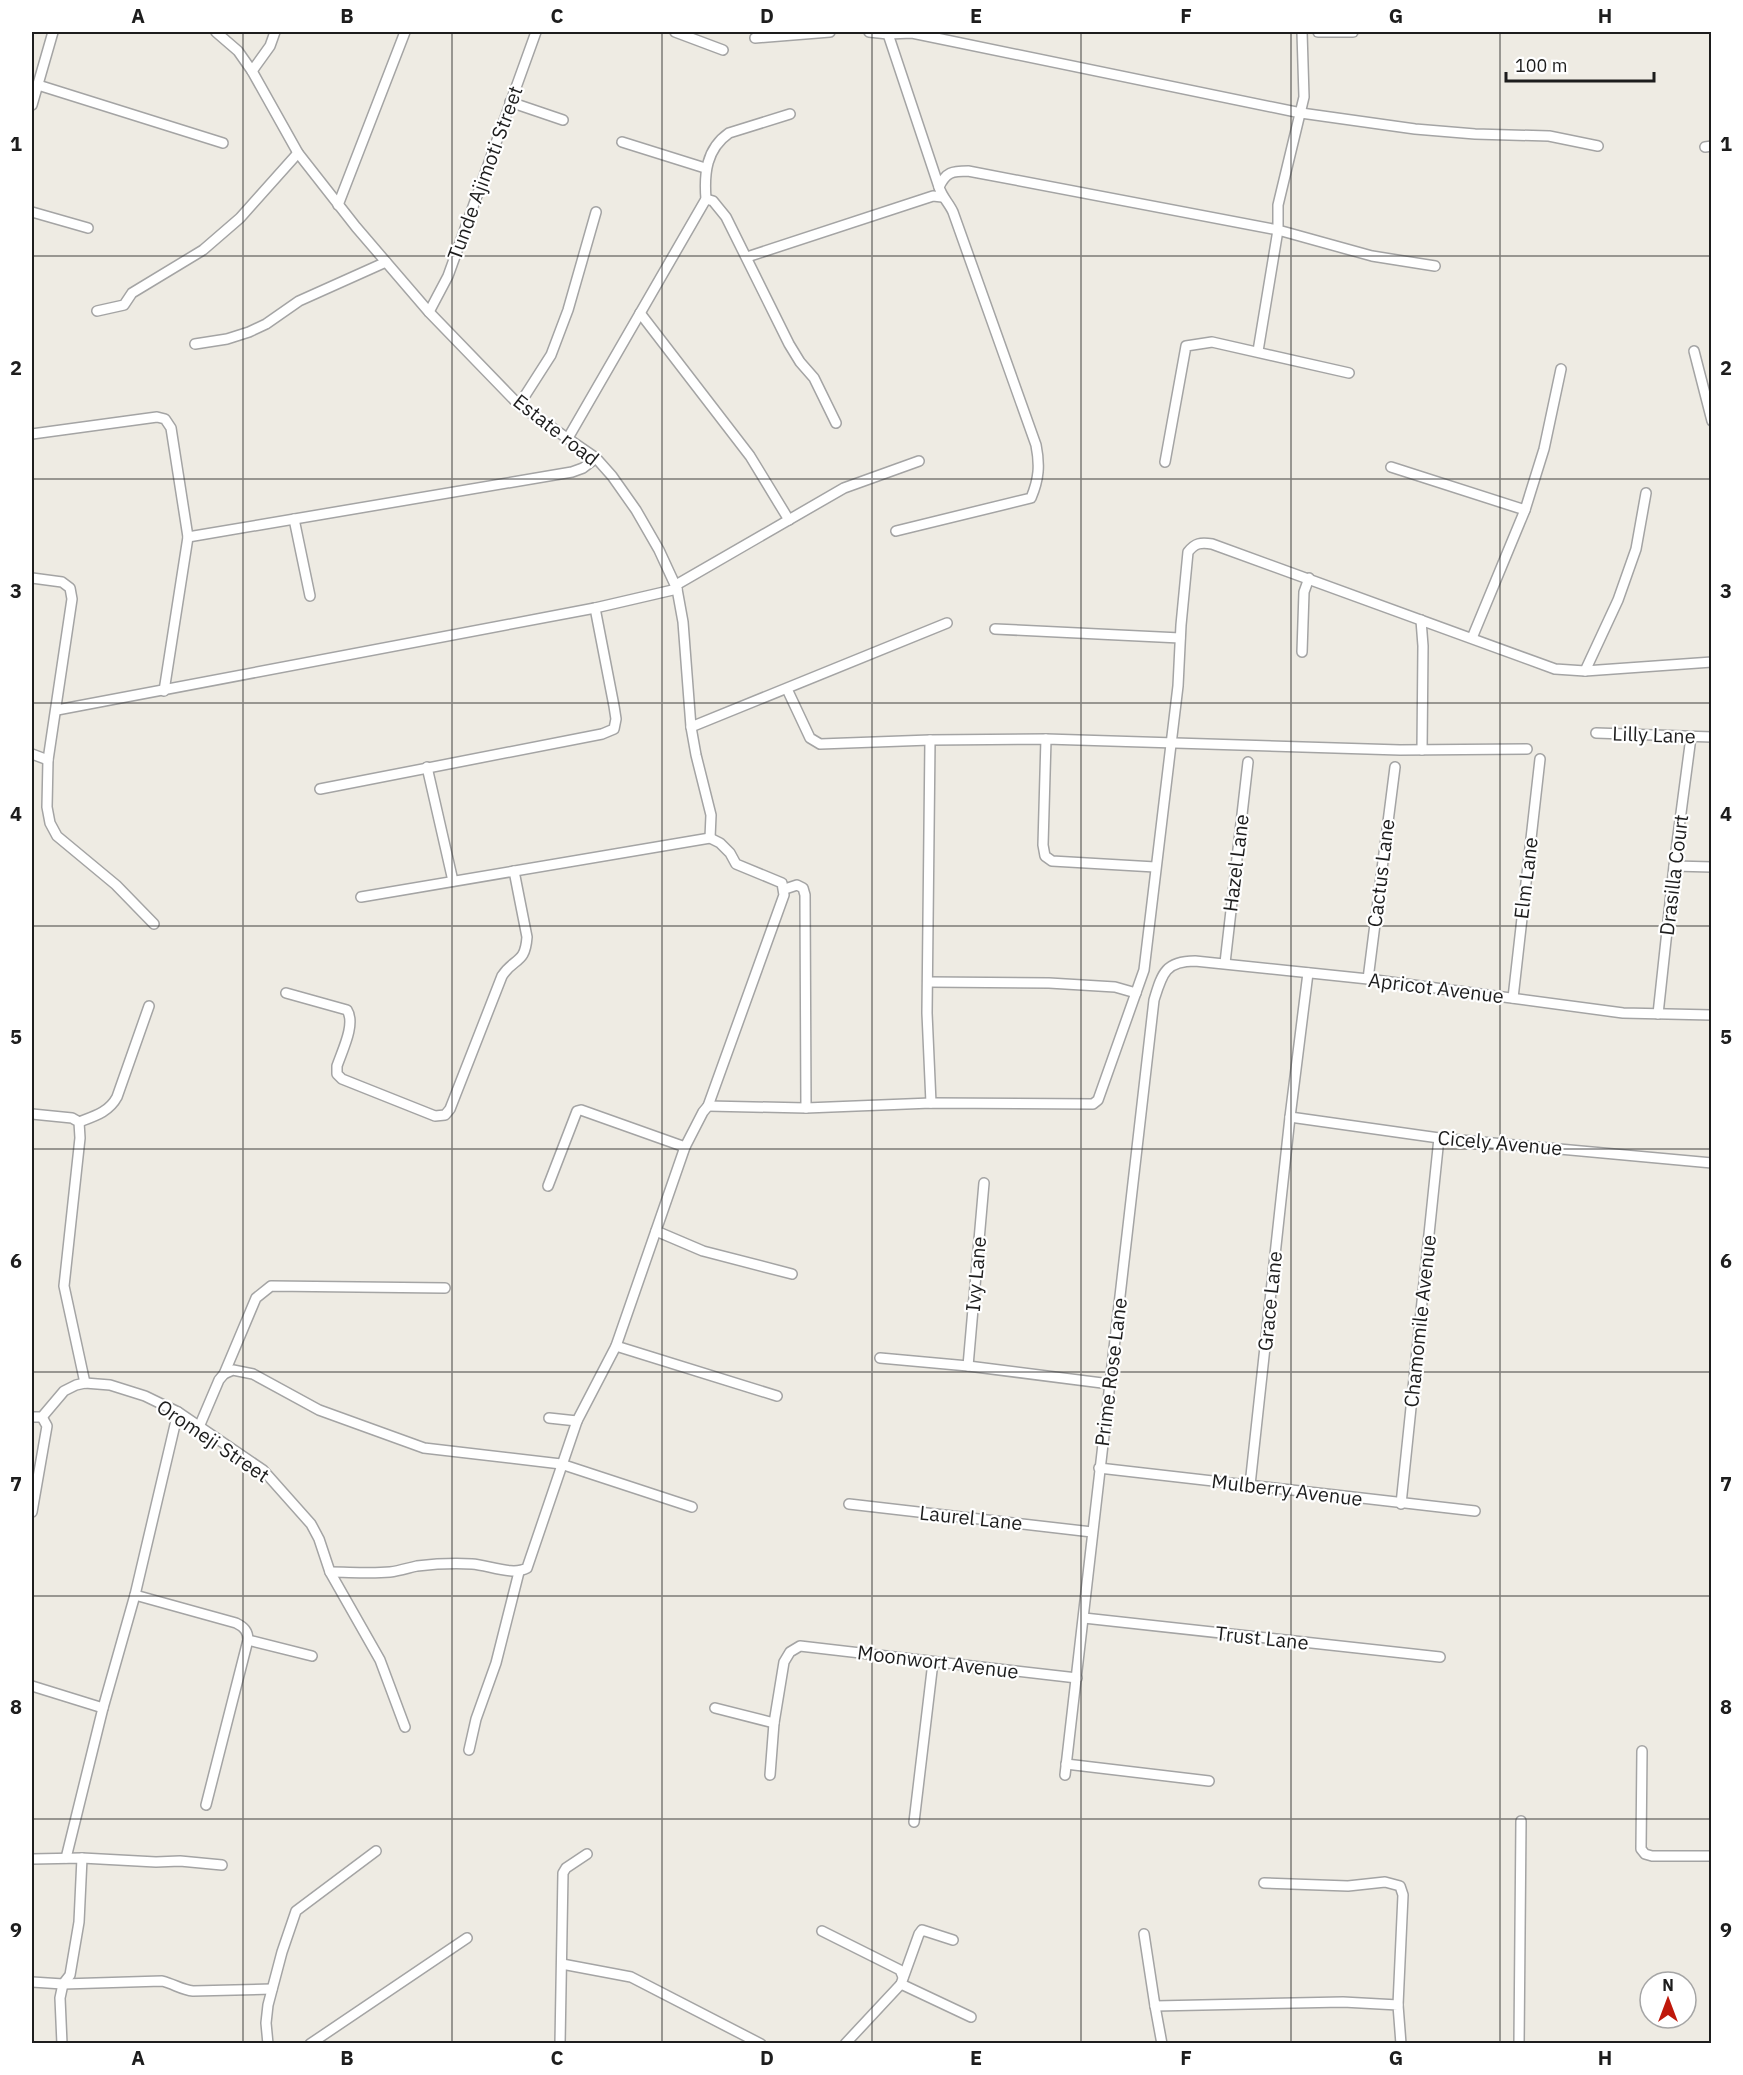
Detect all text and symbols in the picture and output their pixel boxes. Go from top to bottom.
text: A [131,2,145,29]
text: B [340,2,354,29]
text: C [550,2,564,29]
text: D [760,2,774,29]
text: E [970,2,982,29]
text: F [1180,2,1192,29]
text: G [1389,2,1403,29]
text: H [1598,2,1612,29]
scale bar [1506,45,1654,83]
text: 100 m [1515,54,1567,77]
street label: Tunde Ajimoti Street [440,82,529,264]
text: 1 [10,130,22,157]
text: 1 [1720,130,1732,157]
text: 2 [10,354,22,381]
text: 2 [1720,354,1732,381]
street label: Estate road [508,387,605,472]
text: 3 [10,577,22,604]
text: 3 [1720,577,1732,604]
street label: Lilly Lane [1612,720,1696,749]
text: 4 [10,800,22,827]
text: 4 [1720,800,1732,827]
street label: Hazel Lane [1216,813,1255,913]
street label: Drasilla Court [1653,813,1694,937]
street label: Cactus Lane [1360,817,1401,929]
street label: Elm Lane [1507,835,1544,920]
street label: Apricot Avenue [1367,966,1505,1009]
text: 5 [10,1023,22,1050]
text: 5 [1720,1023,1732,1050]
street label: Cicely Avenue [1437,1124,1564,1161]
street label: Chamomile Avenue [1397,1233,1442,1409]
street label: Ivy Lane [959,1235,992,1313]
text: 6 [10,1247,22,1274]
text: 6 [1720,1247,1732,1274]
street label: Grace Lane [1251,1250,1288,1352]
street label: Prime Rose Lane [1088,1296,1133,1448]
street label: Oromeji Street [152,1393,275,1488]
street label: Mulberry Avenue [1210,1467,1364,1512]
text: 7 [10,1470,22,1497]
text: 7 [1720,1470,1732,1497]
street label: Laurel Lane [918,1499,1024,1536]
street label: Trust Lane [1214,1619,1310,1656]
street label: Moonwort Avenue [856,1638,1020,1685]
text: 8 [10,1693,22,1720]
text: 8 [1720,1693,1732,1720]
text: 9 [10,1916,22,1943]
text: 9 [1720,1916,1732,1943]
north arrow [1638,1970,1698,2030]
text: N [1662,1975,1674,1995]
text: A [131,2044,145,2071]
text: B [340,2044,354,2071]
text: C [550,2044,564,2071]
text: D [760,2044,774,2071]
text: E [970,2044,982,2071]
text: F [1180,2044,1192,2071]
text: G [1389,2044,1403,2071]
text: H [1598,2044,1612,2071]

